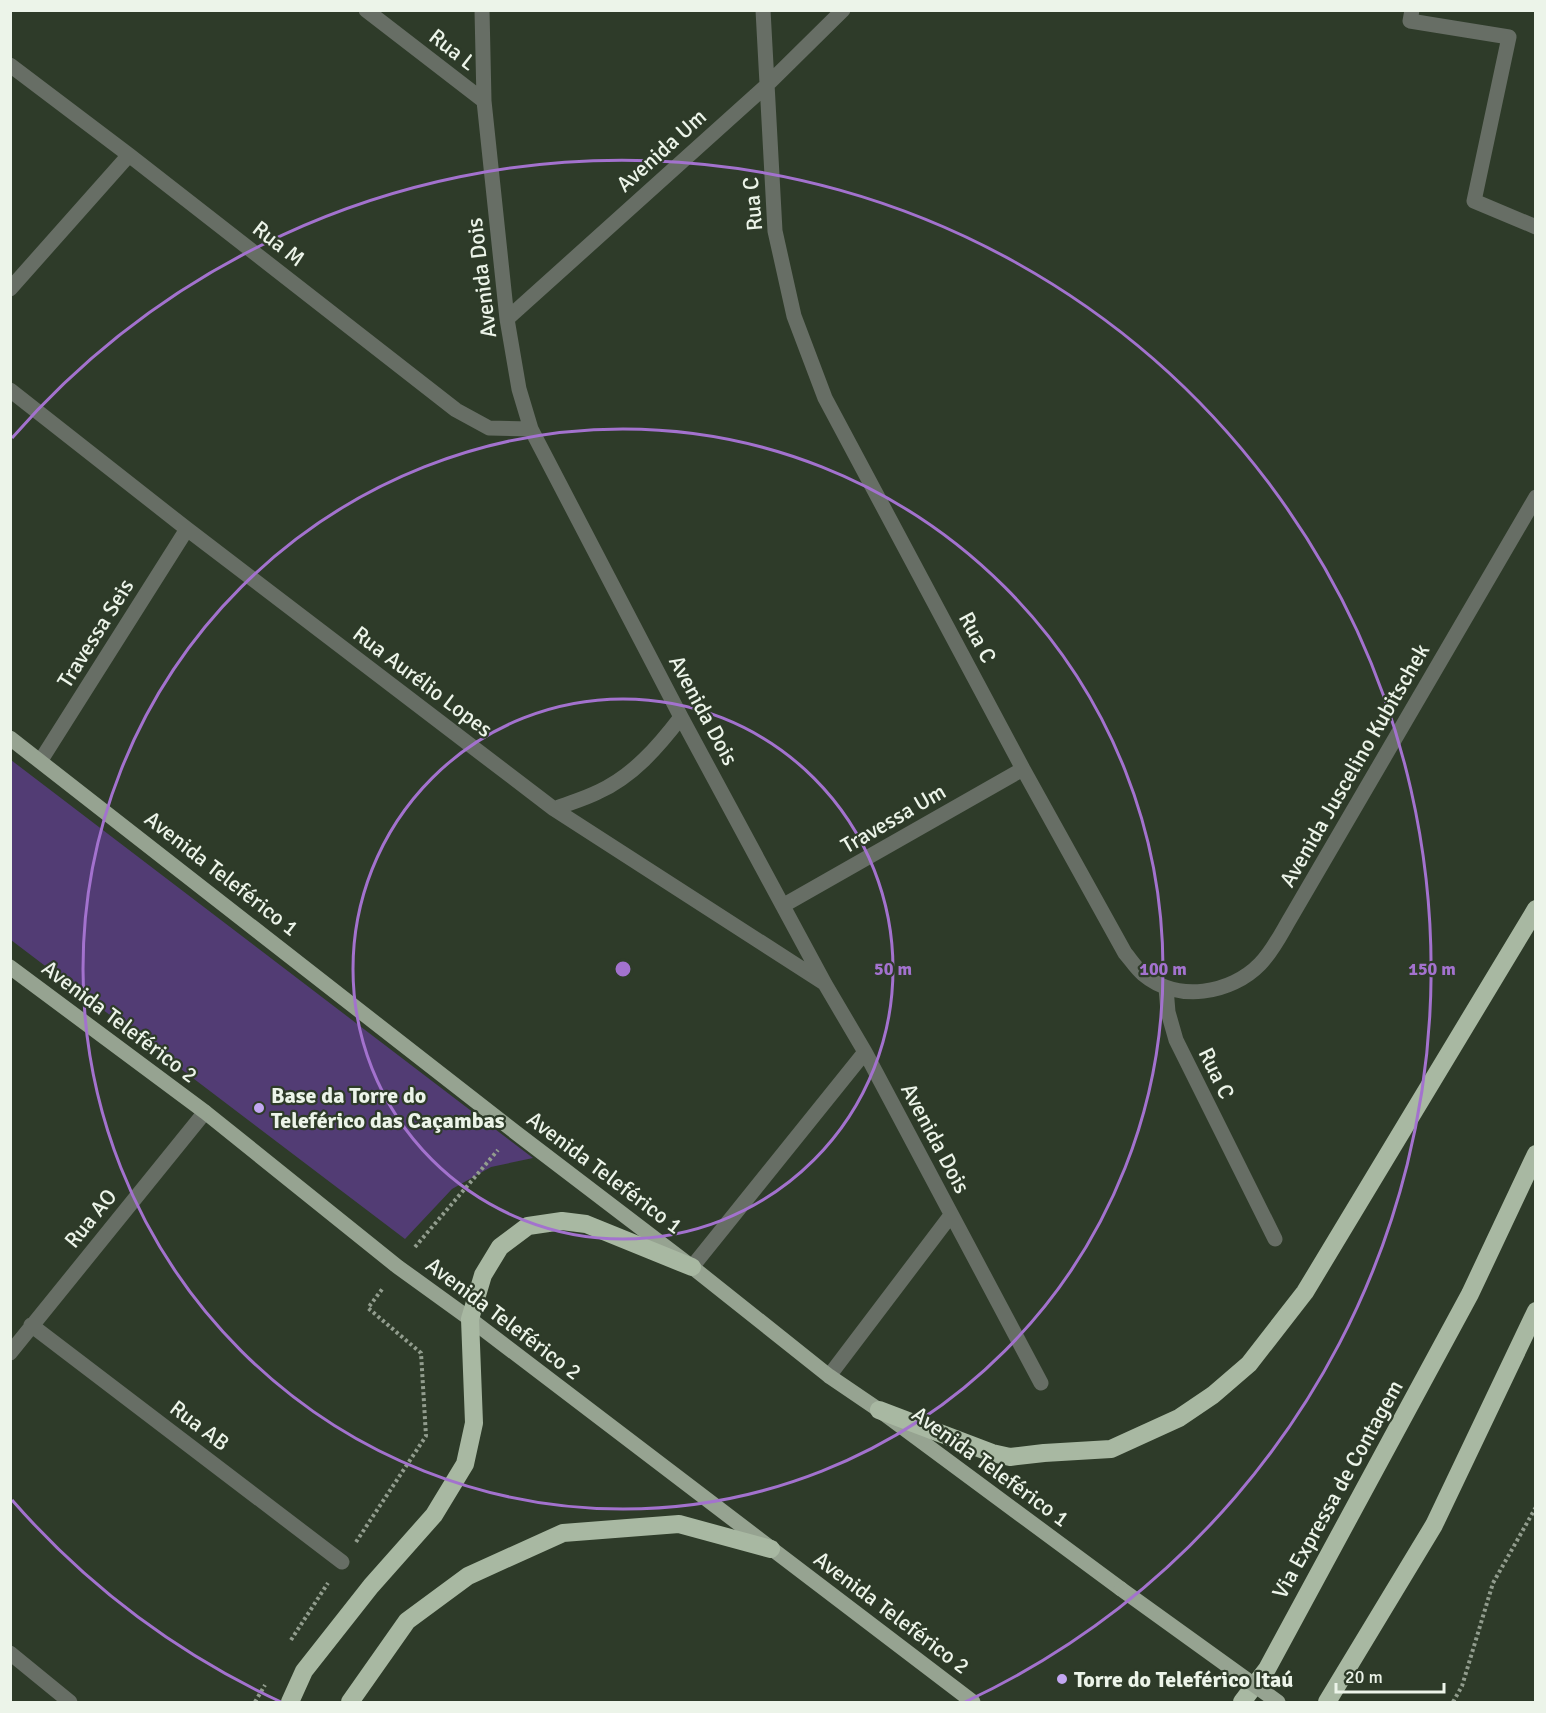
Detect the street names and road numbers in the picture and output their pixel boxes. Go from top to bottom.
street label: Rua L [424,23,482,76]
street label: Avenida Um [611,103,712,198]
street label: Rua C [737,176,768,232]
street label: Rua M [247,215,310,272]
street label: Avenida Dois [461,216,502,340]
street label: Travessa Seis [51,574,140,693]
street label: Rua C [953,607,1002,667]
street label: Rua Aurélio Lopes [348,620,498,743]
street label: Avenida Juscelino Kubitschek [1274,639,1435,892]
street label: Avenida Dois [663,651,744,770]
street label: Travessa Um [836,778,951,859]
street label: Avenida Teleférico 1 [139,805,304,942]
street label: Avenida Teleférico 2 [37,954,203,1089]
street label: Rua C [1193,1043,1241,1103]
street label: Avenida Dois [895,1079,976,1198]
street label: Avenida Teleférico 1 [522,1105,688,1240]
street label: Rua AO [58,1183,122,1253]
street label: Avenida Teleférico 2 [421,1251,587,1386]
street label: Via Expressa de Contagem [1266,1375,1409,1603]
street label: Rua AB [165,1394,235,1457]
street label: Avenida Teleférico 1 [907,1400,1075,1532]
street label: Avenida Teleférico 2 [809,1545,975,1680]

